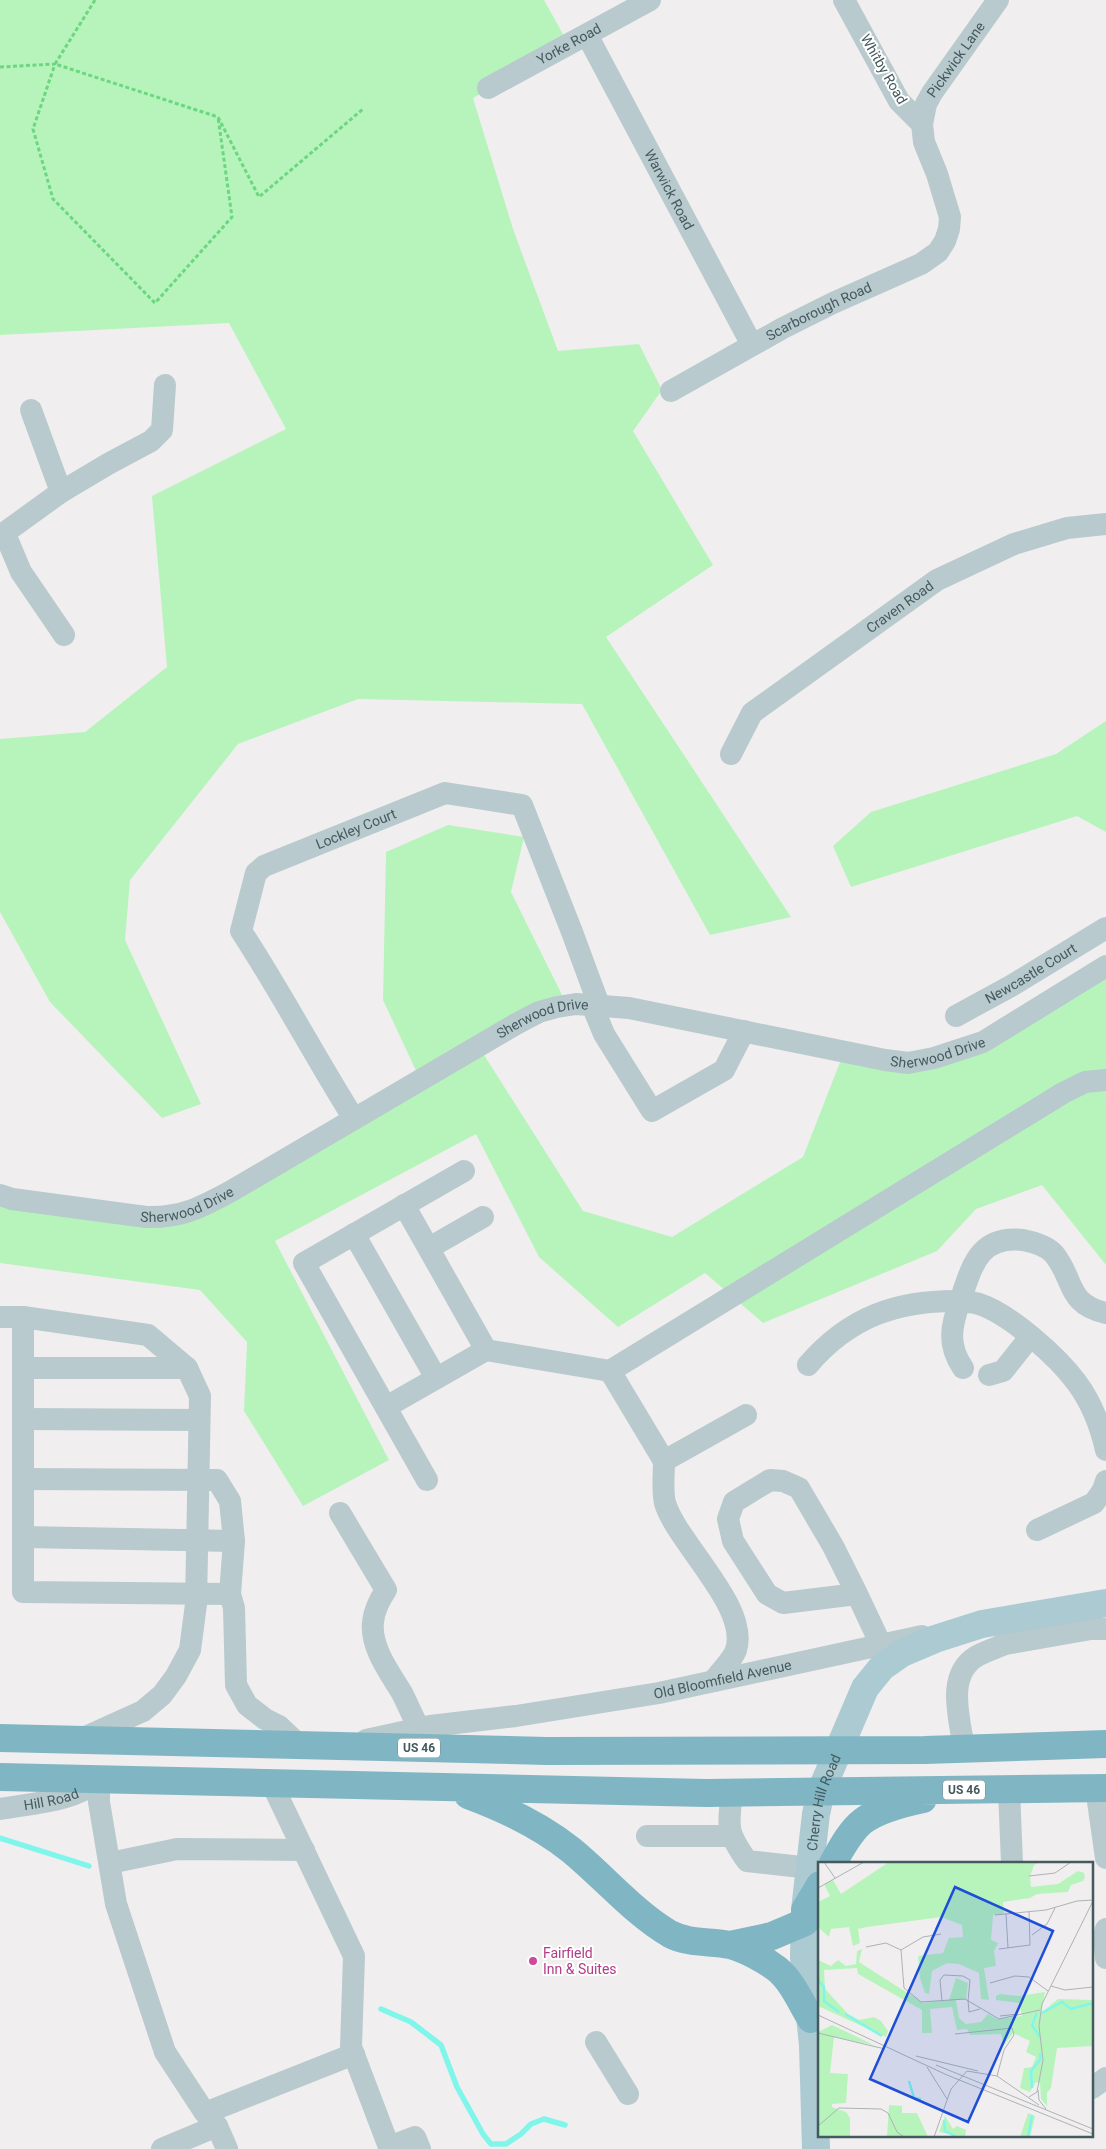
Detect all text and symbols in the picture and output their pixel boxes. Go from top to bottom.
street label: Pickwick Lane [924,19,988,100]
street label: Yorke Road [534,20,604,68]
street label: Whitby Road [858,31,910,107]
street label: Warwick Road [641,147,697,232]
street label: Scarborough Road [763,279,874,344]
street label: Craven Road [863,577,936,636]
street label: Lockley Court [313,805,399,852]
street label: Newcastle Court [982,940,1080,1007]
street label: Sherwood Drive [494,996,589,1042]
street label: Sherwood Drive [889,1034,987,1071]
street label: Sherwood Drive [139,1183,236,1225]
street label: Old Bloomfield Avenue [653,1657,793,1702]
road number: US 46 [398,1739,440,1758]
street label: Cherry Hill Road [804,1752,844,1852]
road number: US 46 [943,1780,985,1800]
street label: Hill Road [23,1785,81,1813]
inset map [818,1862,1094,2136]
place label: Fairfield Inn & Suites [543,1945,617,1977]
marker: Fairfield Inn & Suites [527,1955,539,1967]

